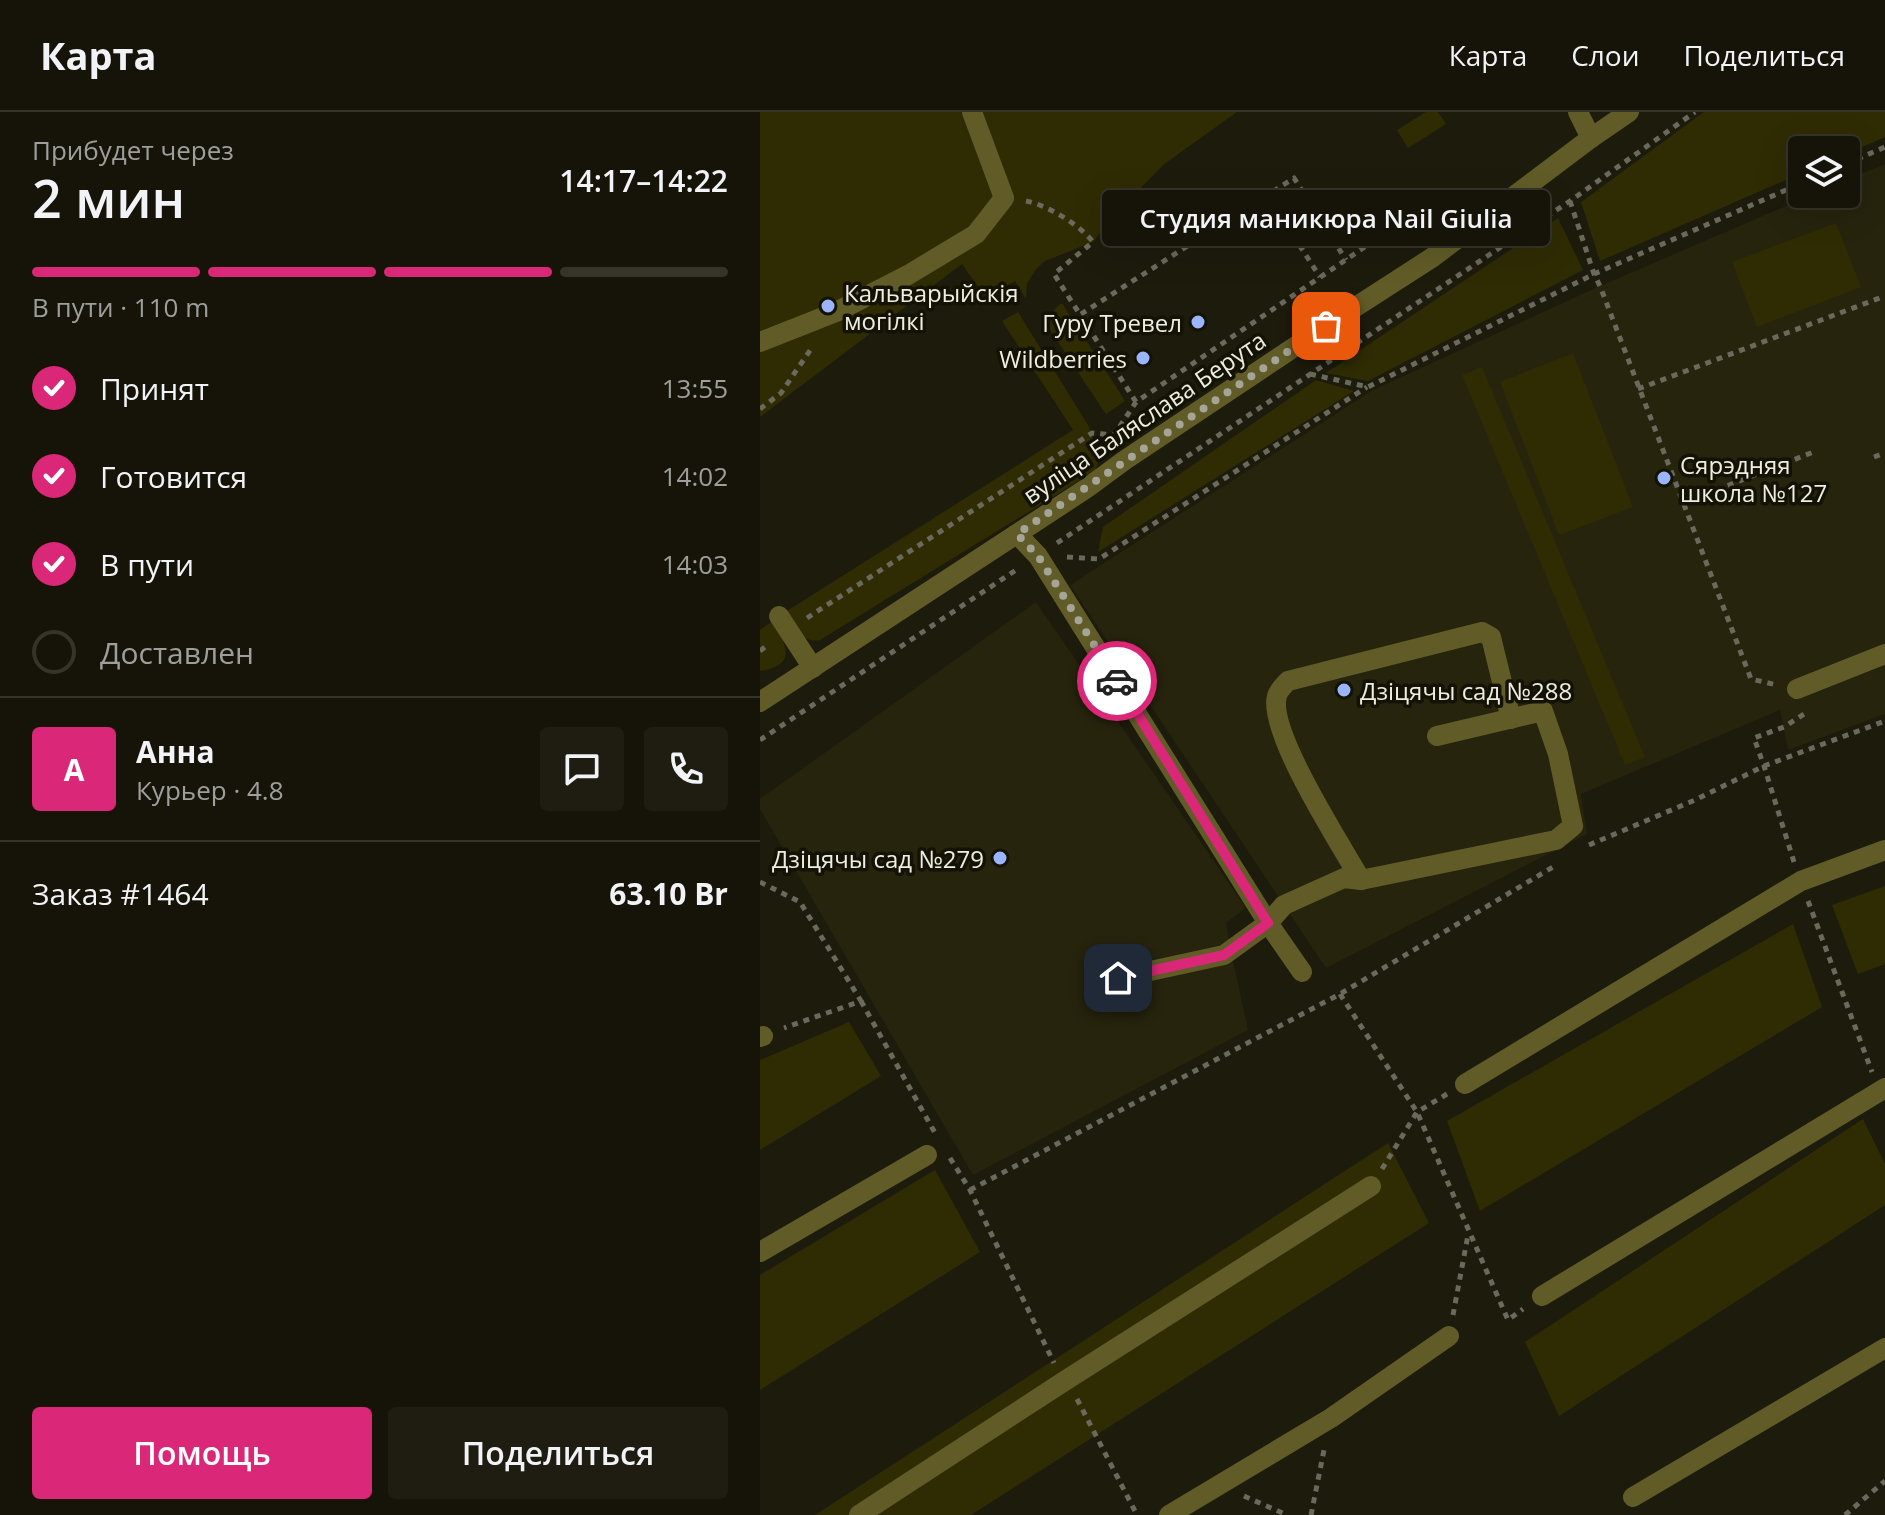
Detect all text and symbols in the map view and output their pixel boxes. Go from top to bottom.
text: Карта [40,29,157,81]
text: Карта [1449,36,1527,74]
text: Слои [1571,36,1640,74]
text: Поделиться [1684,36,1845,74]
text: Прибудет через [32,132,234,168]
map controls [1788,136,1860,208]
button: layers [1788,136,1860,208]
text: 14:17–14:22 [559,160,728,201]
text: 2 мин [32,162,185,233]
callout: Студия маникюра Nail Giulia [1102,190,1550,246]
text: Студия маникюра Nail Giulia [1139,200,1513,236]
place label: Кальварыйскія могілкі [844,276,1019,337]
text: В пути · 110 m [32,289,209,325]
pin [1292,292,1360,360]
marker: Кальварыйскія могілкі [819,297,837,315]
icon: bag [1304,304,1348,348]
place label: Гуру Тревел [1042,306,1182,339]
marker: Гуру Тревел [1189,313,1207,331]
street label: вуліца Баляслава Берута [1016,323,1272,511]
place label: Wildberries [999,342,1127,375]
marker: Wildberries [1134,349,1152,367]
icon: check [32,366,76,410]
text: Принят [100,368,209,409]
text: 13:55 [662,370,728,406]
place label: Сярэдняя школа №127 [1680,448,1827,509]
icon: check [32,454,76,498]
text: Готовится [100,456,247,497]
text: 14:02 [662,458,728,494]
marker: Сярэдняя школа №127 [1655,469,1673,487]
icon: check [32,542,76,586]
text: В пути [100,544,194,585]
text: 14:03 [662,546,728,582]
text: Доставлен [100,632,254,673]
courier [1077,641,1157,721]
icon: car [1095,659,1139,703]
place label: Дзіцячы сад №288 [1360,674,1572,707]
marker: Дзіцячы сад №288 [1335,681,1353,699]
button: chat [540,727,624,811]
button: phone [644,727,728,811]
text: Анна [136,731,215,772]
text: А [64,749,84,790]
text: Курьер · 4.8 [136,772,284,808]
place label: Дзіцячы сад №279 [772,842,984,875]
marker: Дзіцячы сад №279 [991,849,1009,867]
text: Заказ #1464 [32,873,209,914]
text: 63.10 Br [609,873,728,914]
pin [1084,944,1152,1012]
icon: home [1096,956,1140,1000]
button: Помощь [32,1407,372,1499]
button: Поделиться [388,1407,728,1499]

